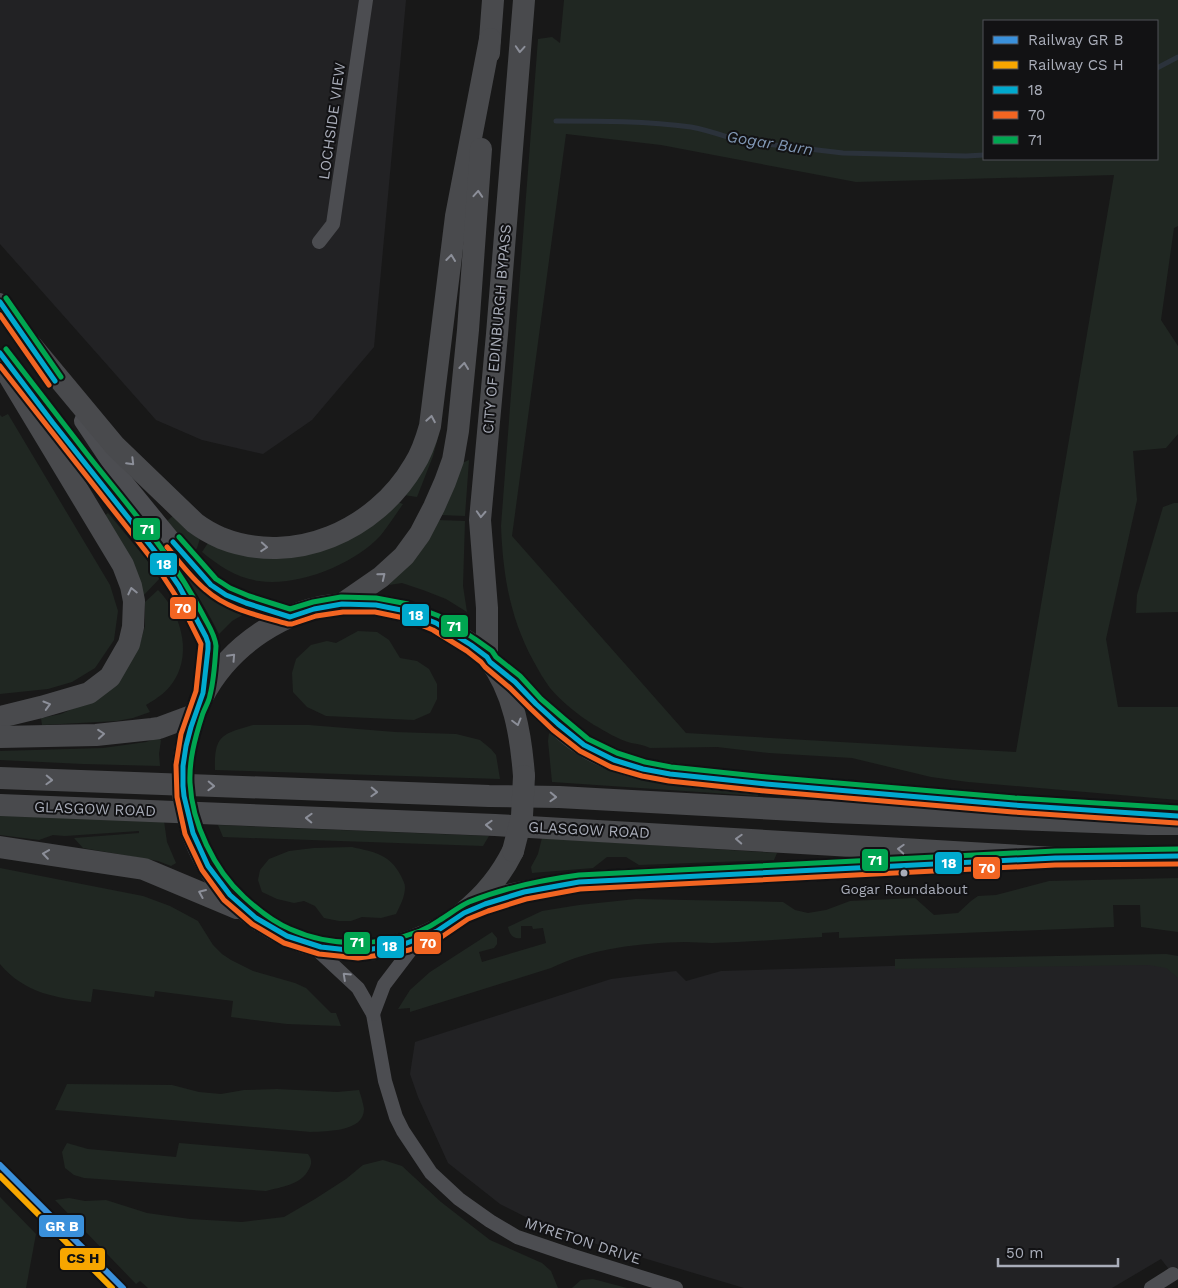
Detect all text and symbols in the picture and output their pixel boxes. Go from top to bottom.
legend [983,20,1158,160]
text: Railway GR B [1028,31,1123,49]
one-way arrow [515,45,526,53]
text: Railway CS H [1028,56,1124,74]
street label: LOCHSIDE VIEW [315,61,349,181]
text: 18 [1028,81,1043,99]
text: 70 [1028,106,1045,124]
water label: Gogar Burn [725,127,815,159]
text: 71 [1028,131,1042,149]
one-way arrow [472,190,483,198]
street label: CITY OF EDINBURGH BYPASS [479,223,515,435]
one-way arrow [445,254,456,262]
one-way arrow [458,362,469,370]
one-way arrow [425,415,435,424]
one-way arrow [125,456,134,465]
one-way arrow [476,510,487,518]
line badge: 71 [132,517,161,541]
text: 71 [140,521,154,537]
one-way arrow [260,542,268,553]
line badge: 18 [149,552,178,576]
text: 18 [157,556,172,572]
one-way arrow [376,572,385,581]
one-way arrow [127,586,138,595]
line badge: 70 [169,596,197,620]
text: 70 [174,600,192,616]
line badge: 18 [401,603,430,627]
text: 18 [409,607,424,623]
line badge: 71 [440,614,469,638]
text: 71 [447,618,461,634]
one-way arrow [226,654,235,663]
one-way arrow [43,701,51,711]
one-way arrow [511,718,521,726]
one-way arrow [97,729,105,740]
one-way arrow [45,775,53,785]
one-way arrow [207,780,215,791]
one-way arrow [370,786,378,797]
one-way arrow [550,792,558,803]
street label: GLASGOW ROAD [34,798,156,820]
one-way arrow [305,812,313,823]
street label: GLASGOW ROAD [528,818,650,842]
one-way arrow [485,819,493,830]
one-way arrow [735,834,743,845]
one-way arrow [897,843,905,854]
line badge: 71 [861,848,889,872]
one-way arrow [41,850,50,860]
line badge: 18 [934,851,963,875]
text: 71 [868,852,882,868]
text: 18 [942,855,957,871]
line badge: 70 [972,856,1001,880]
text: 70 [978,860,996,876]
marker: Gogar Roundabout [899,868,909,878]
place label: Gogar Roundabout [840,881,968,897]
one-way arrow [198,888,207,899]
line badge: 71 [343,931,371,955]
line badge: 70 [413,931,442,955]
text: 71 [350,934,364,950]
line badge: 18 [376,935,405,959]
text: 70 [419,935,437,951]
text: 18 [383,938,398,954]
one-way arrow [342,973,351,982]
line badge: GR B [38,1214,85,1238]
street label: MYRETON DRIVE [523,1214,643,1268]
text: GR B [45,1218,79,1234]
scale bar [998,1236,1118,1268]
text: 50 m [1006,1244,1043,1262]
line badge: CS H [59,1247,106,1271]
text: CS H [67,1250,99,1266]

